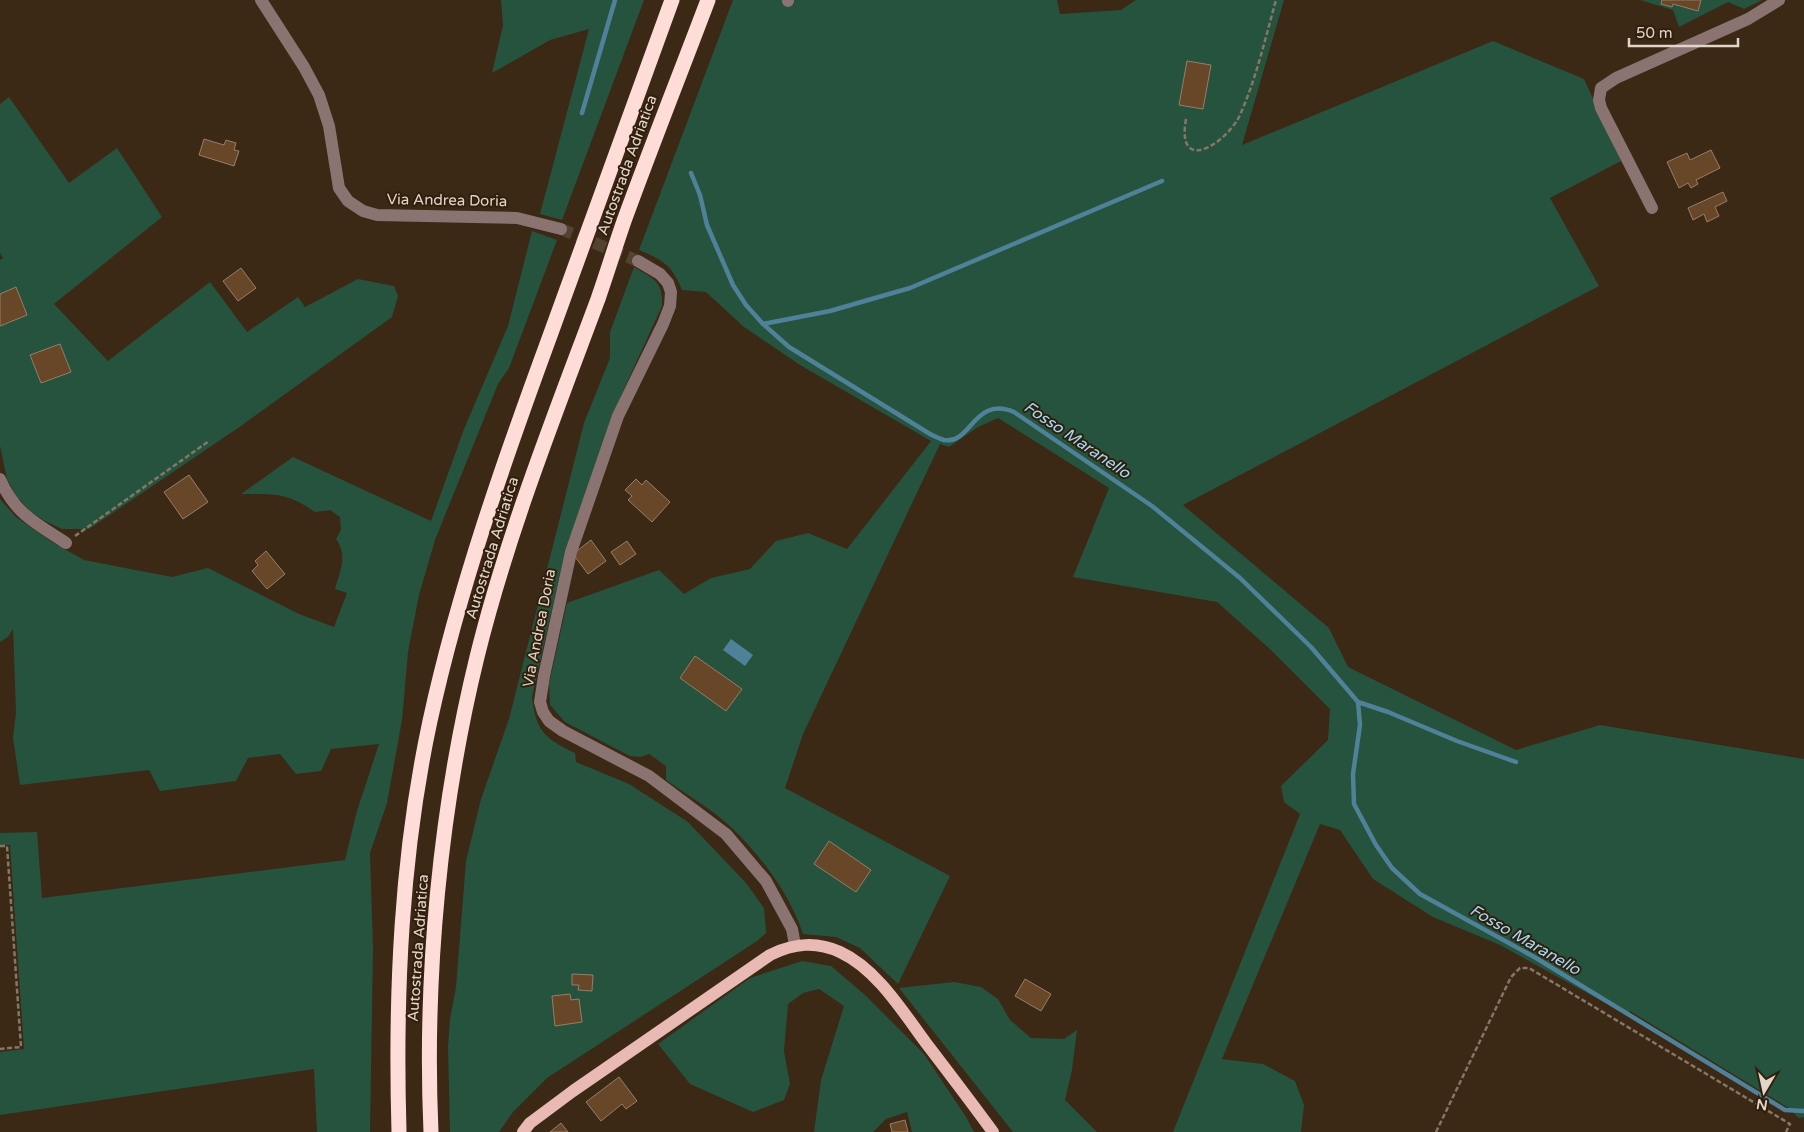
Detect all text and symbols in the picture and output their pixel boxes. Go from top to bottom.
scale bar [1629,15,1738,47]
text: 50 m [1636,24,1673,42]
street label: Autostrada Adriatica [593,92,661,238]
street label: Via Andrea Doria [387,190,507,210]
water label: Fosso Maranello [1020,397,1135,484]
street label: Autostrada Adriatica [462,475,522,621]
street label: Via Andrea Doria [519,567,559,689]
street label: Autostrada Adriatica [404,874,432,1022]
water label: Fosso Maranello [1466,900,1585,980]
north arrow [1739,1067,1789,1117]
text: N [1755,1095,1769,1114]

